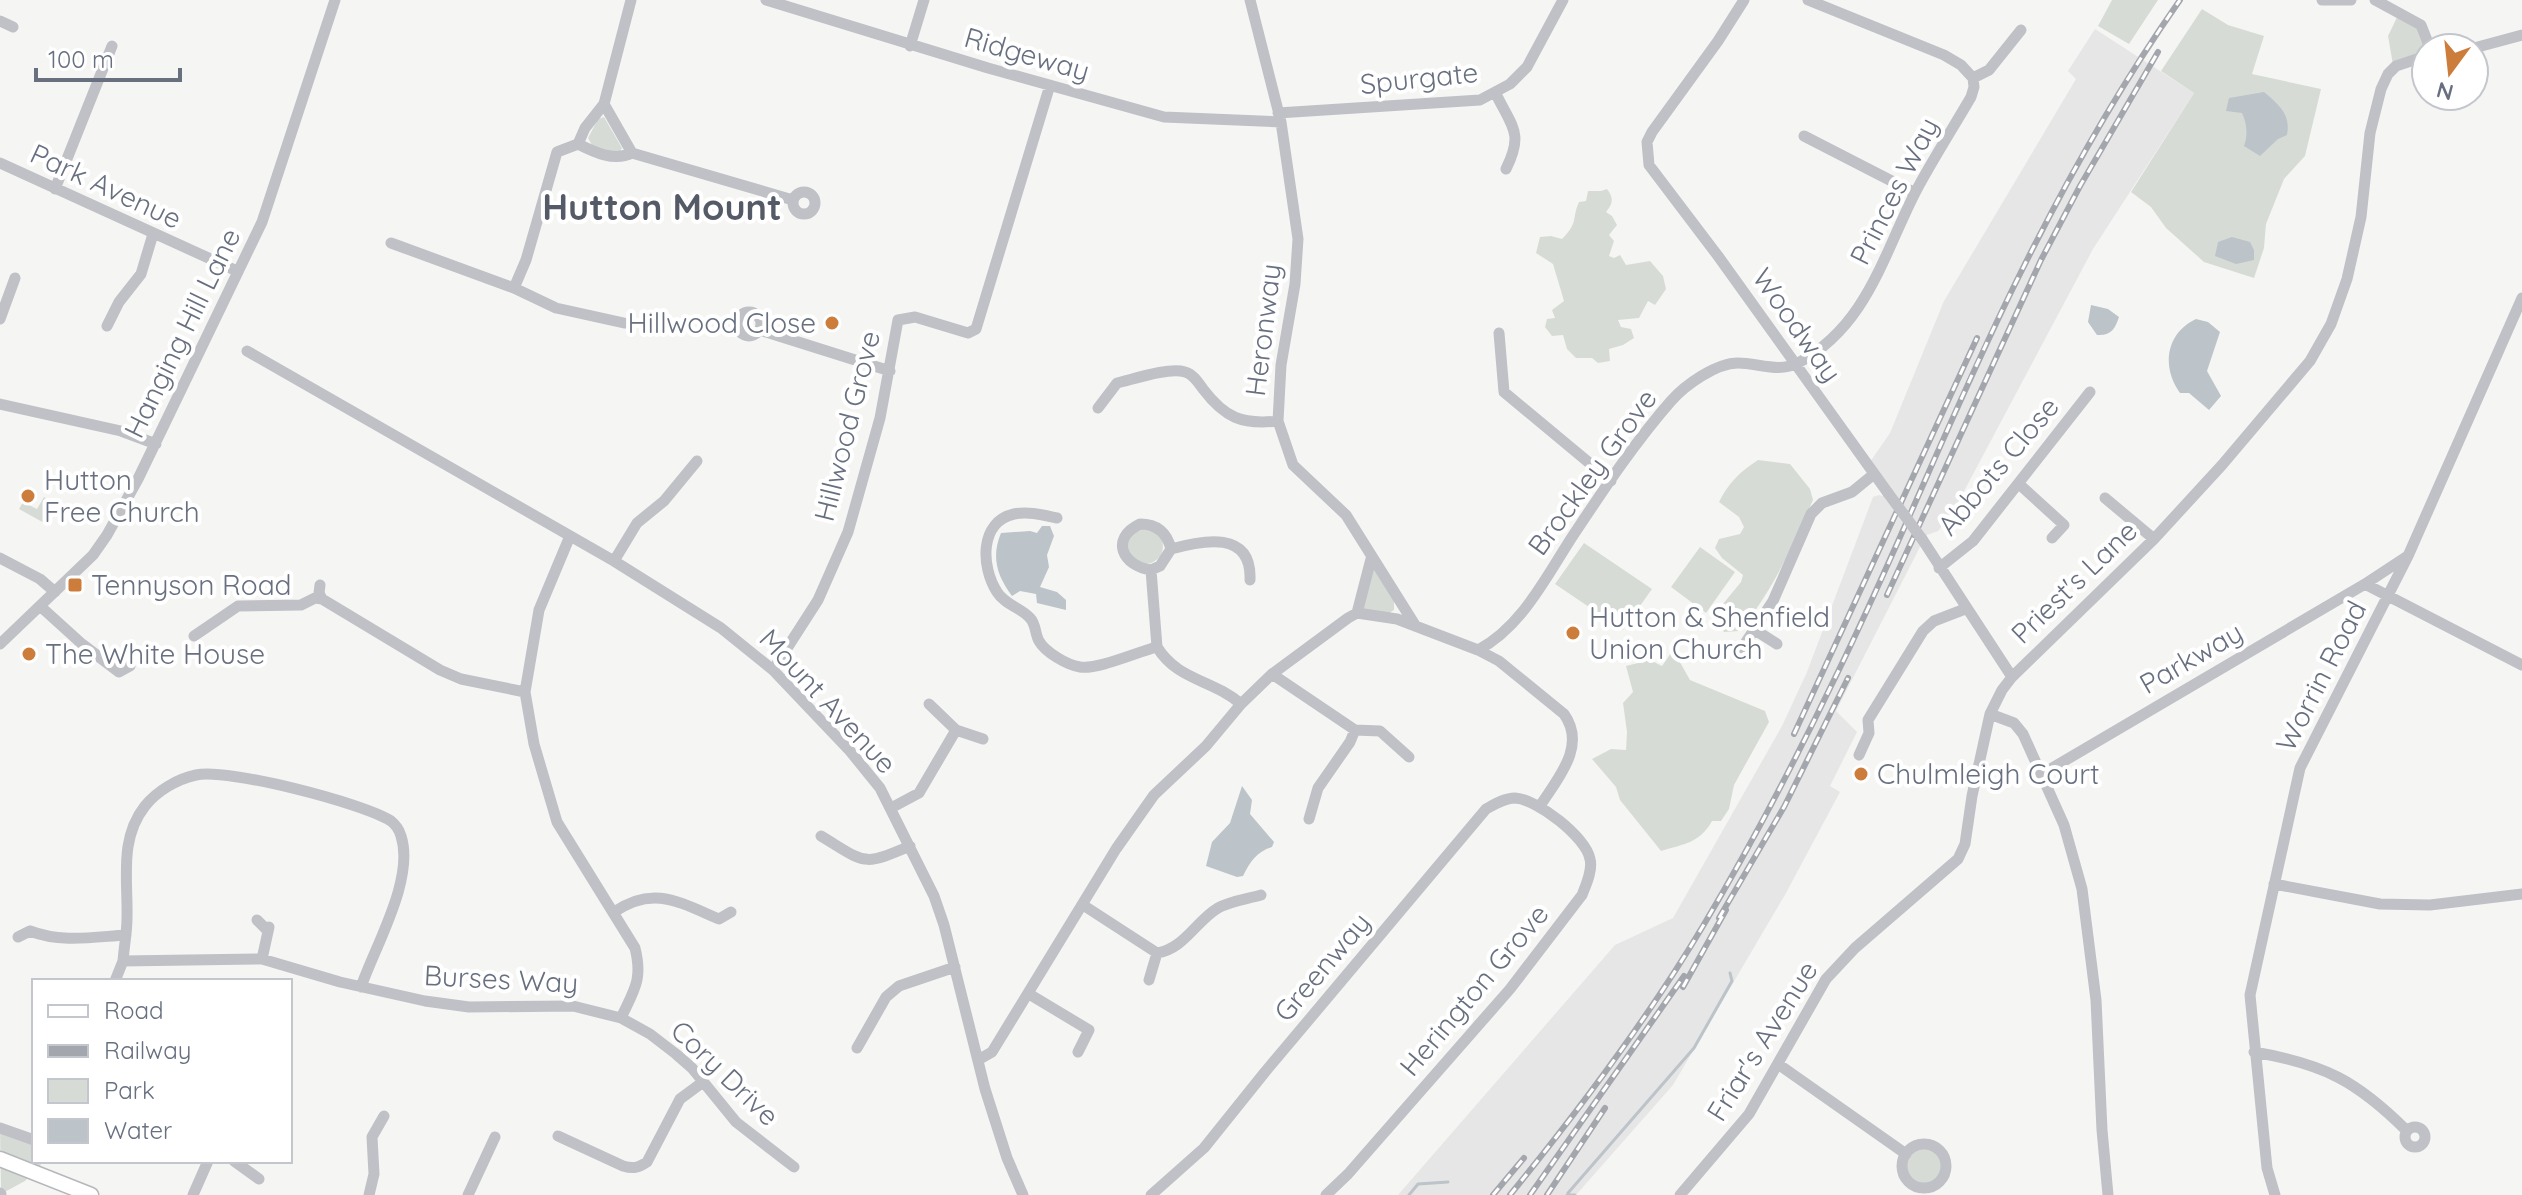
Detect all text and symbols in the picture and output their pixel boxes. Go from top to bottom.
street label: Ridgeway [961,19,1094,88]
scale bar [36,32,180,82]
north arrow [2410,32,2490,112]
text: 100 m [48,44,114,74]
street label: Spurgate [1358,54,1480,101]
text: N [2433,76,2456,107]
street label: Princes Way [1842,111,1946,270]
street label: Park Avenue [25,135,187,236]
district label: Hutton Mount [542,184,782,229]
street label: Hanging Hill Lane [116,222,247,443]
street label: Woodway [1745,261,1849,389]
street label: Heronway [1237,262,1288,398]
place label: Hillwood Close [628,305,816,340]
marker: Hillwood Close [823,314,841,332]
street label: Hillwood Grove [806,327,887,525]
street label: Brockley Grove [1520,382,1664,562]
street label: Abbots Close [1930,389,2066,542]
place label: Hutton Free Church [44,462,200,529]
marker: Hutton Free Church [19,487,37,505]
street label: Priest's Lane [2003,513,2144,650]
place label: Tennyson Road [91,567,292,602]
marker: Tennyson Road [66,576,84,594]
street label: Worrin Road [2268,595,2373,757]
place label: Hutton & Shenfield Union Church [1589,599,1830,666]
street label: Parkway [2133,614,2249,701]
street label: Mount Avenue [752,621,904,780]
marker: Hutton & Shenfield Union Church [1564,624,1582,642]
place label: The White House [45,636,265,671]
marker: The White House [20,645,38,663]
place label: Chulmleigh Court [1877,756,2100,791]
marker: Chulmleigh Court [1852,765,1870,783]
street label: Herington Grove [1392,897,1556,1083]
street label: Greenway [1266,905,1377,1028]
street label: Friar's Avenue [1698,954,1825,1127]
street label: Burses Way [423,957,579,1000]
legend [32,979,292,1163]
text: Road [104,995,164,1025]
street label: Cory Drive [664,1012,787,1133]
text: Railway [104,1035,191,1065]
text: Park [104,1075,155,1105]
text: Water [104,1115,172,1145]

